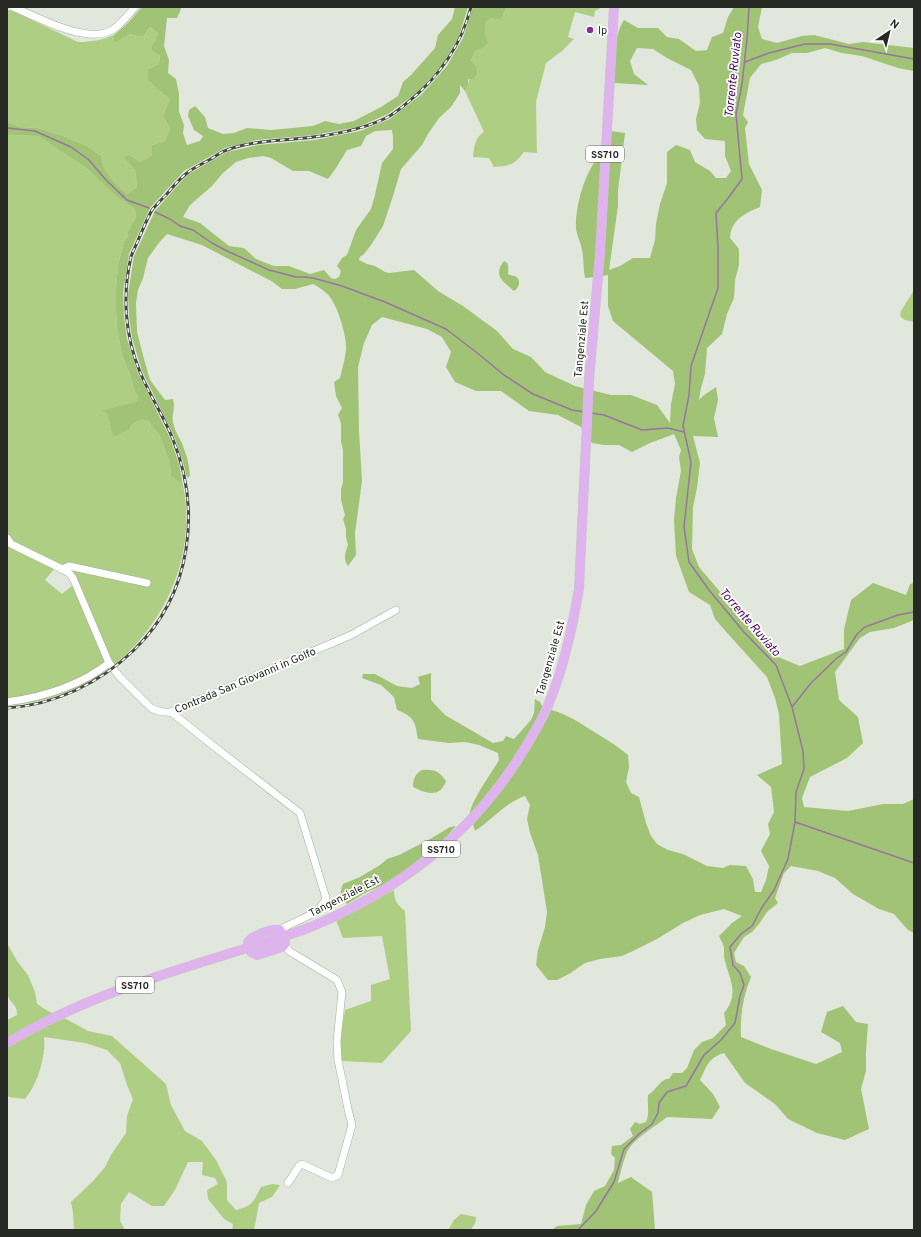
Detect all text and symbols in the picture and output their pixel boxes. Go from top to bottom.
north arrow [869,12,909,52]
text: N [887,17,901,33]
place label: Ip [598,24,607,38]
marker: Ip [585,25,595,35]
water label: Torrente Ruviato [722,31,746,119]
road number: SS710 [586,146,624,162]
street label: Tangenziale Est [572,300,592,378]
water label: Torrente Ruviato [715,585,784,661]
street label: Tangenziale Est [534,619,568,697]
street label: Contrada San Giovanni in Golfo [173,645,318,717]
road number: SS710 [422,841,460,857]
street label: Tangenziale Est [307,873,382,921]
road number: SS710 [116,977,154,993]

